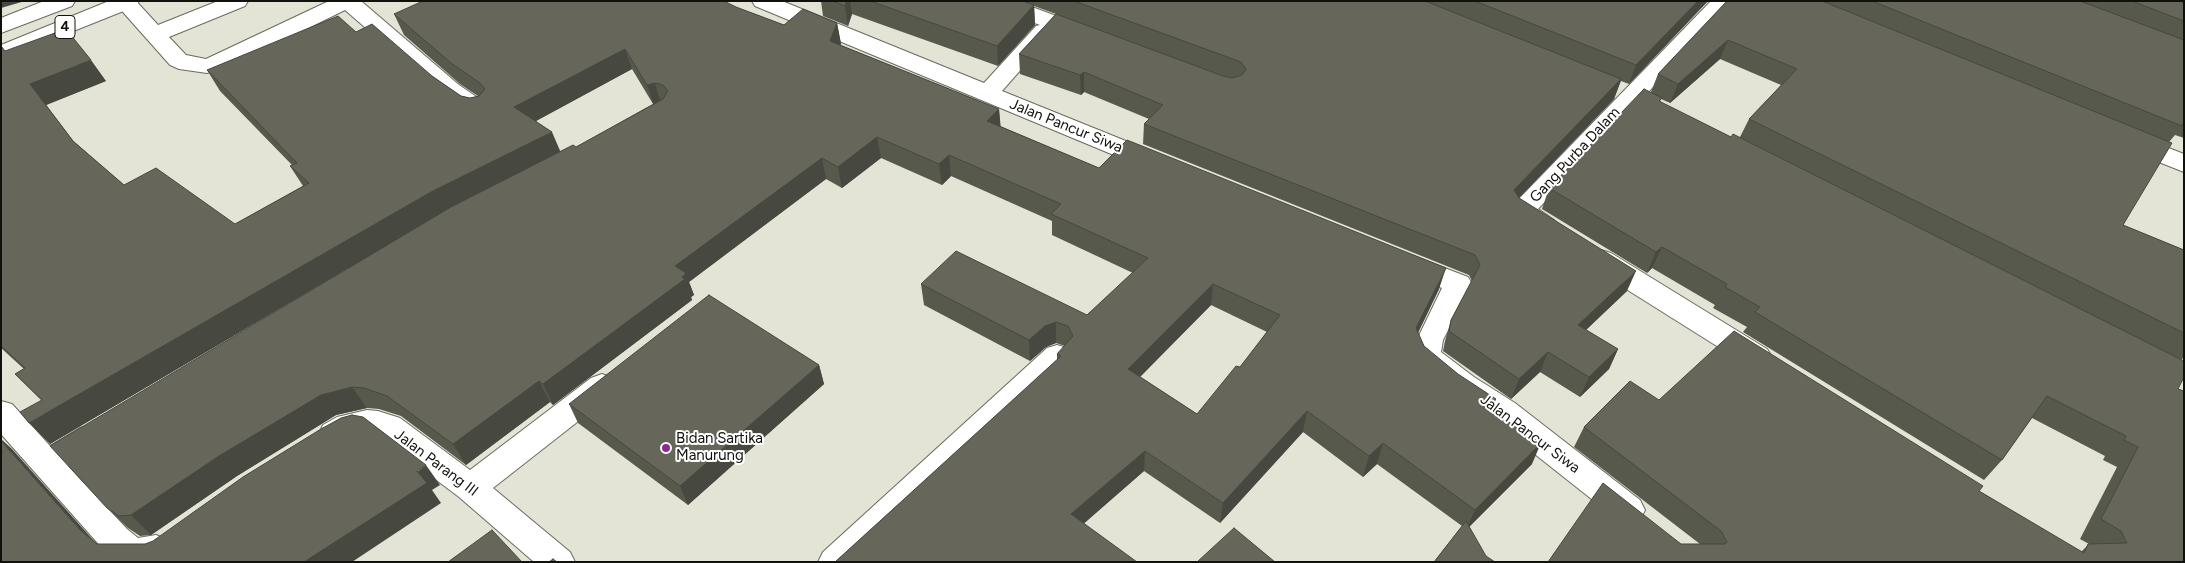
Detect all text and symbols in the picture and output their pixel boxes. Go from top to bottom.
road number: 4 [55,16,75,38]
street label: Jalan Pancur Siwa [1007,95,1125,157]
street label: Gang Purba Dalam [1526,104,1624,206]
street label: Jalan Pancur Siwa [1477,391,1583,477]
street label: Jalan Parang III [391,426,481,500]
place label: Bidan Sartika Manurung [676,430,763,465]
marker: Bidan Sartika Manurung [660,442,672,454]

